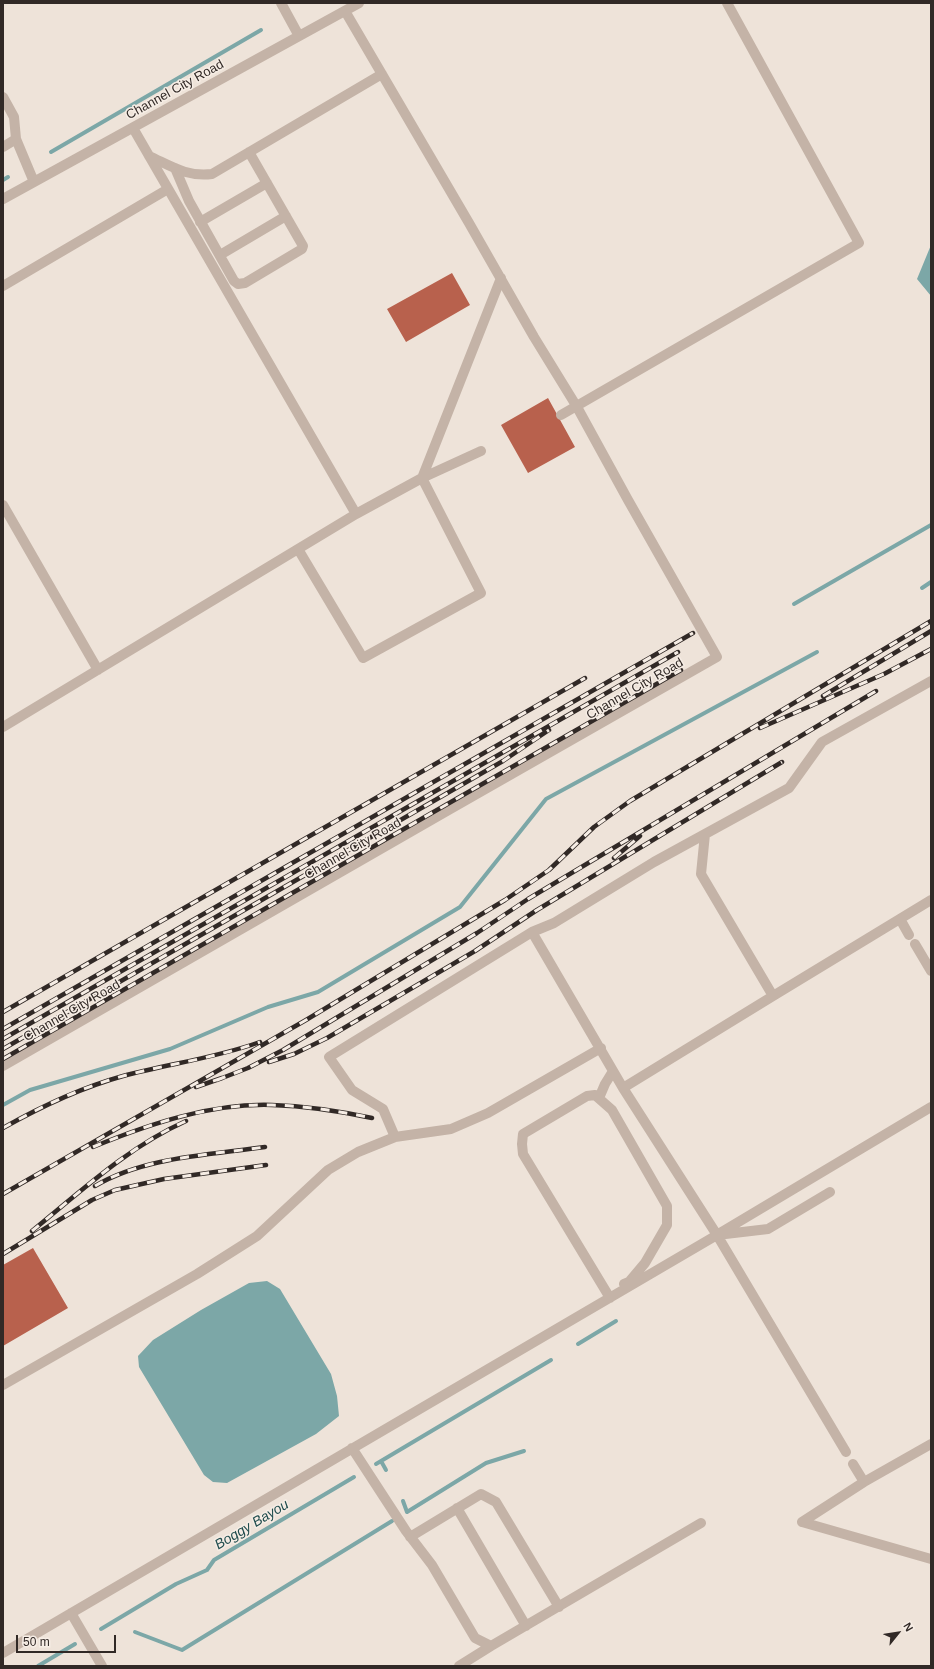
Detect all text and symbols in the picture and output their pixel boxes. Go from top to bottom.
street label: Channel City Road [124,57,226,123]
street label: Channel City Road [584,655,686,723]
street label: Channel City Road [302,815,404,883]
street label: Channel City Road [21,977,123,1045]
water label: Boggy Bayou [212,1496,292,1554]
north arrow [878,1613,918,1653]
text: N [901,1621,916,1633]
scale bar [18,1627,118,1653]
text: 50 m [23,1635,50,1649]

